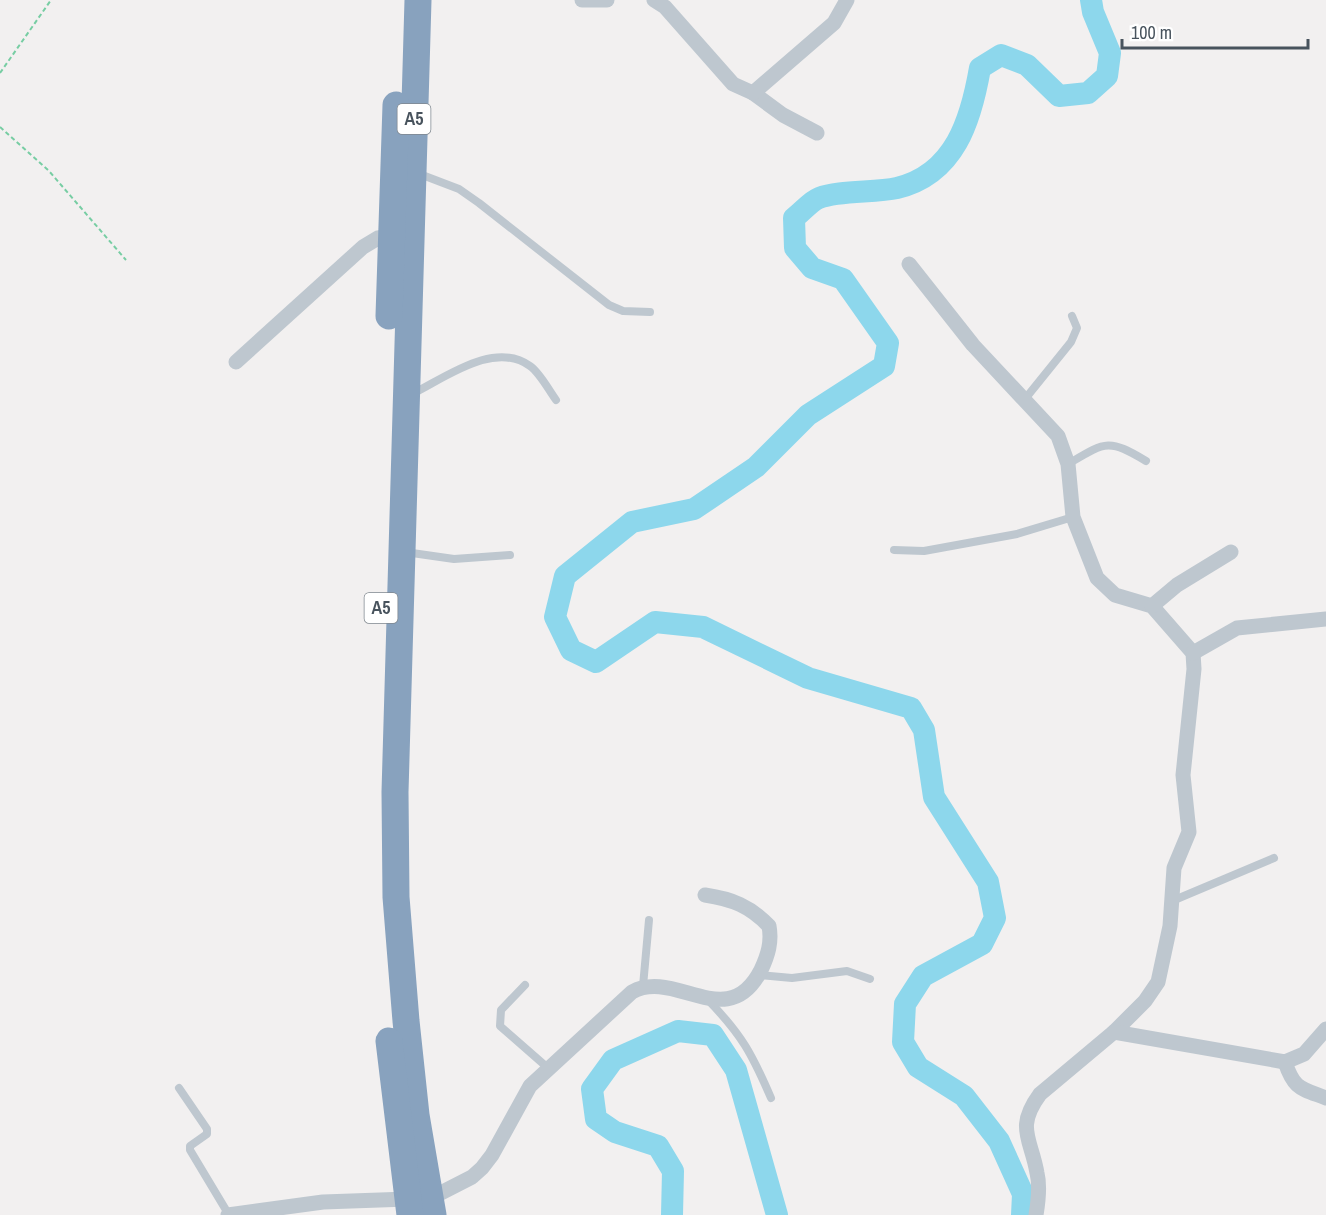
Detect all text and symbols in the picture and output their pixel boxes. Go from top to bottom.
scale bar [1122,12,1308,50]
text: 100 m [1131,20,1172,45]
road number: A5 [398,104,430,134]
road number: A5 [364,593,398,623]

